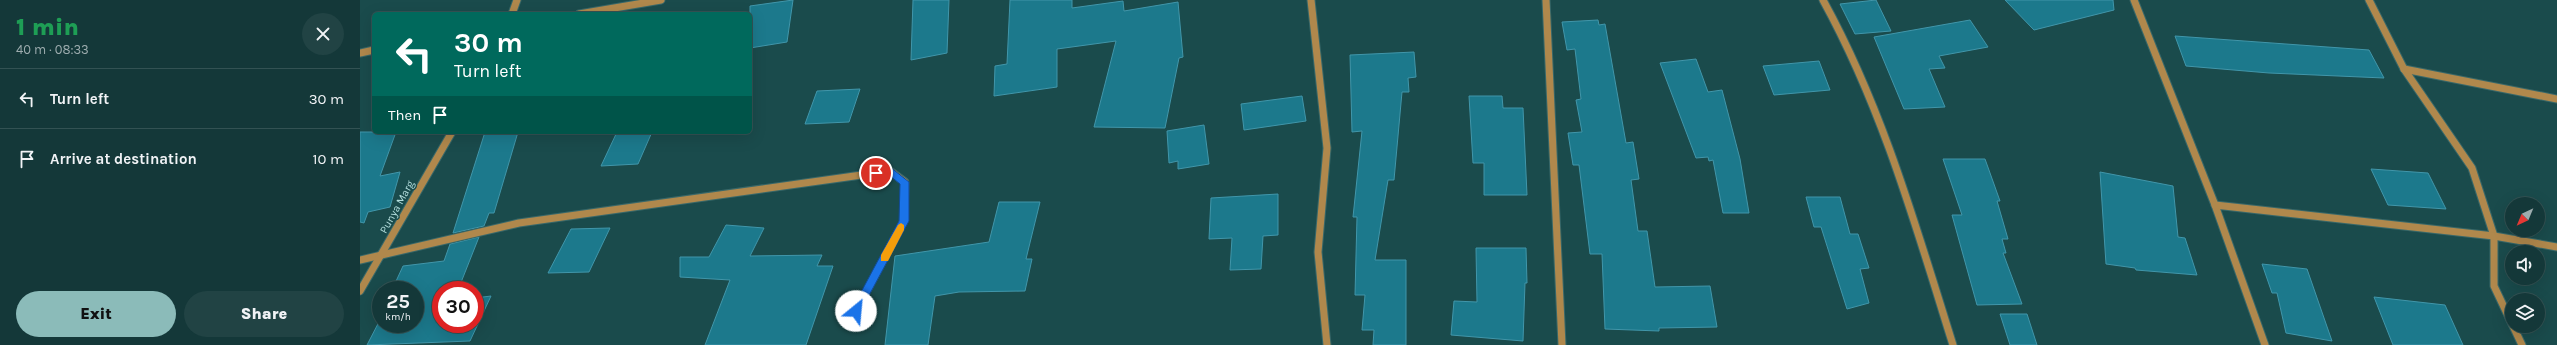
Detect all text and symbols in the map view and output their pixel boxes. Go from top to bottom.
text: 1 min [16,13,79,41]
button: close [302,13,344,55]
text: 30 m [454,26,523,59]
icon: left [388,28,440,80]
text: 40 m · 08:33 [16,42,89,57]
text: Turn left [454,60,522,82]
icon: left [16,88,38,110]
text: Turn left [50,90,109,108]
text: 30 m [309,90,344,108]
icon: arrive [429,104,451,126]
text: Then [388,106,421,124]
icon: arrive [16,148,38,170]
text: Arrive at destination [50,150,197,168]
text: 10 m [313,150,344,168]
pin [859,156,893,190]
icon: arrive [865,162,887,184]
street label: Punya Marg [377,178,417,236]
north arrow [2505,197,2545,237]
map controls [2505,197,2545,333]
button: sound [2505,245,2545,285]
speed limit sign: 30 [432,281,484,333]
text: 25 [386,290,410,313]
position arrow [835,290,877,332]
button: Exit [16,291,176,337]
button: Share [184,291,344,337]
button: layers [2505,293,2545,333]
text: km/h [385,311,411,323]

